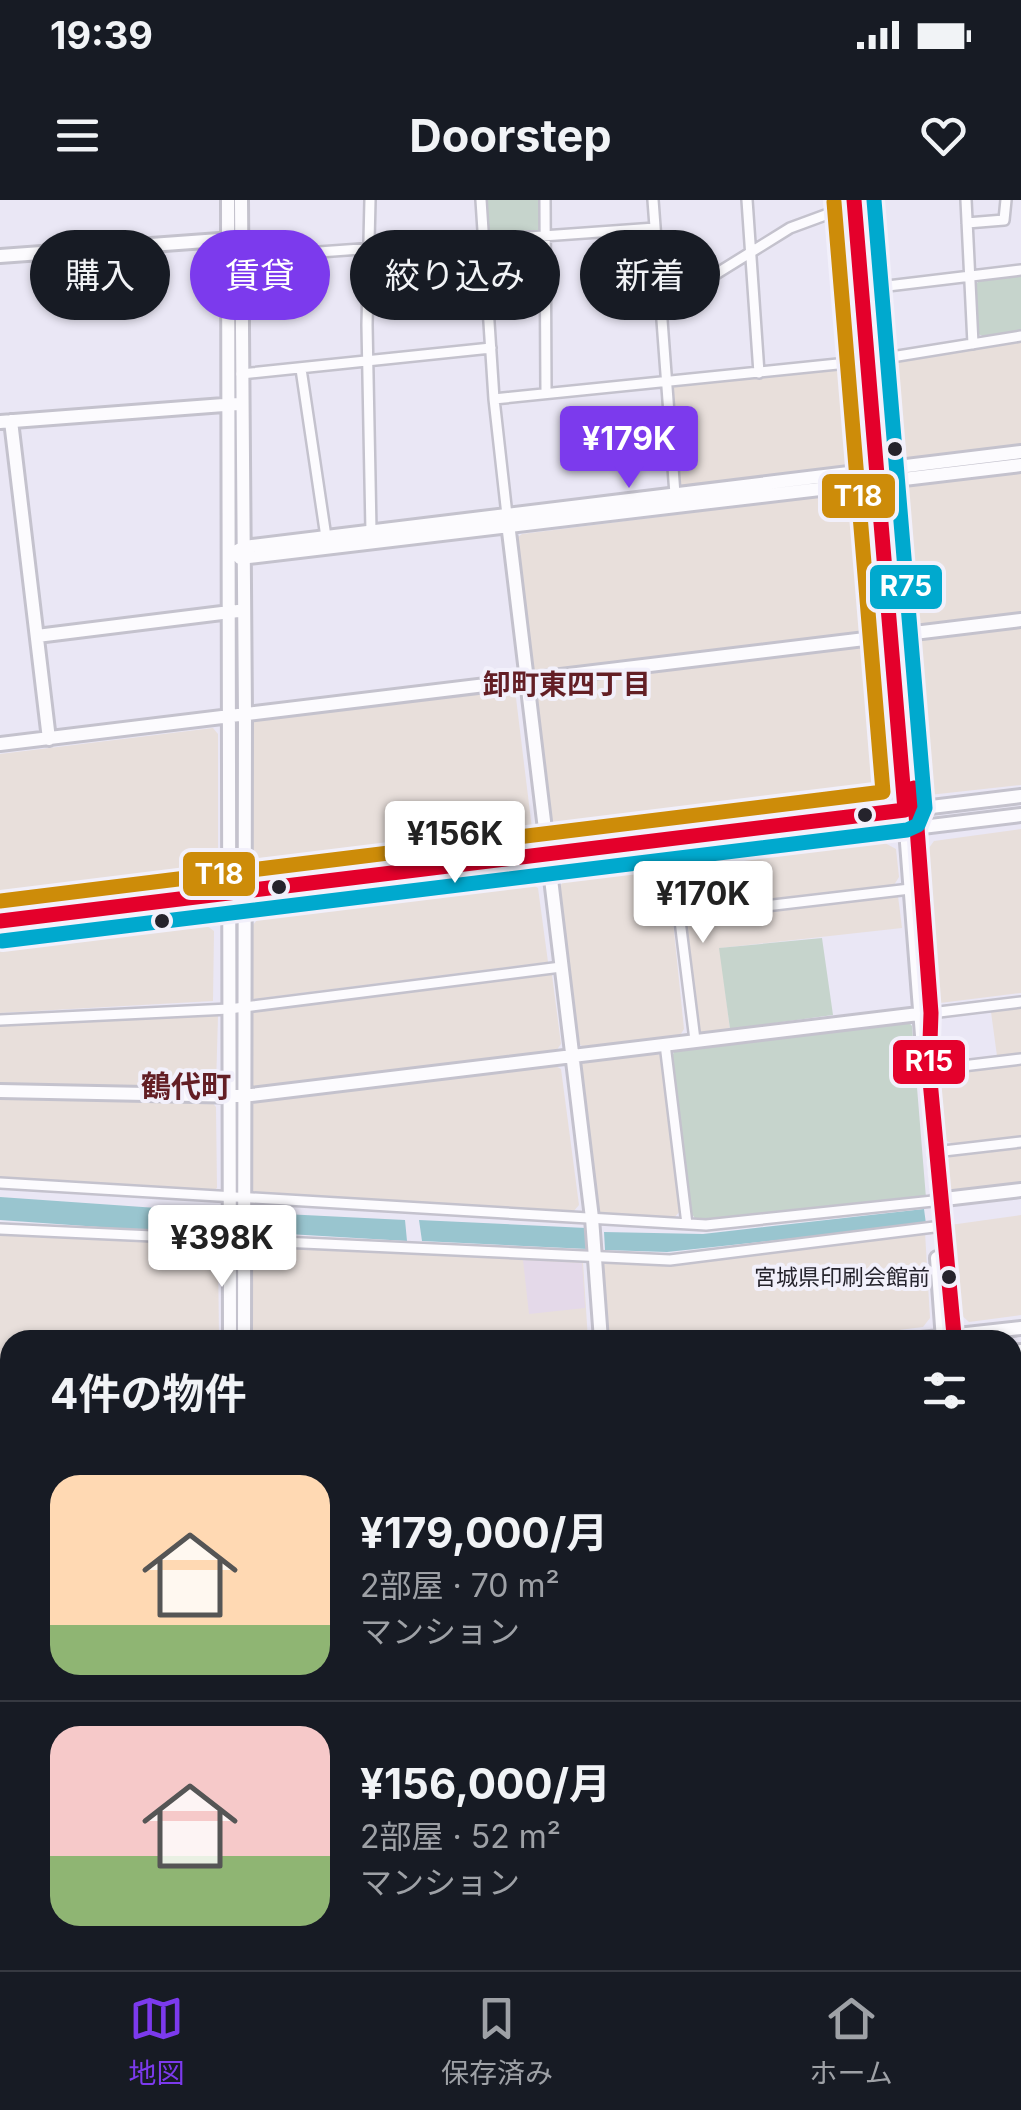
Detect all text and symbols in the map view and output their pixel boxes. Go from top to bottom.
text: 19:39 [50,12,153,58]
icon: menu [50,108,105,163]
text: Doorstep [409,108,612,163]
icon: heart [916,108,971,163]
chip: 購入 [30,230,170,320]
chip: 賃貸 [190,230,330,320]
chip: 絞り込み [350,230,560,320]
chip: 新着 [580,230,720,320]
pin: ¥179K [559,406,699,491]
text: ¥179K [582,419,676,458]
unlabelled marker [885,439,905,459]
line badge: T18 [820,472,897,520]
text: T18 [834,479,883,513]
line badge: R75 [868,563,944,611]
text: R75 [880,569,932,603]
district label: 卸町東四丁目 [483,667,651,701]
pin: ¥156K [385,801,525,886]
unlabelled marker [855,805,875,825]
text: ¥156K [407,814,503,853]
line badge: T18 [181,850,257,898]
text: T18 [195,857,244,891]
pin: ¥170K [633,861,773,946]
text: ¥170K [656,874,750,913]
unlabelled marker [269,877,289,897]
unlabelled marker [152,911,172,931]
line badge: R15 [891,1038,967,1086]
text: R15 [905,1044,953,1078]
district label: 鶴代町 [141,1068,231,1104]
pin: ¥398K [152,1205,292,1290]
text: ¥398K [170,1218,274,1257]
place label: 宮城県印刷会館前 [754,1264,930,1290]
marker: 宮城県印刷会館前 [939,1267,959,1287]
icon: filters [917,1363,972,1418]
text: 4件の物件 [50,1368,246,1419]
text: ¥179,000/月 [360,1507,608,1558]
icon: home [130,1515,250,1635]
text: 2部屋 · 70 m² [360,1566,560,1605]
text: マンション [360,1612,520,1651]
text: ¥156,000/月 [360,1758,611,1809]
icon: home [130,1766,250,1886]
text: 2部屋 · 52 m² [360,1817,561,1856]
text: マンション [360,1863,520,1902]
tab: 地図 [128,1991,184,2091]
tab: 保存済み [441,1991,553,2091]
tab: ホーム [810,1991,893,2091]

